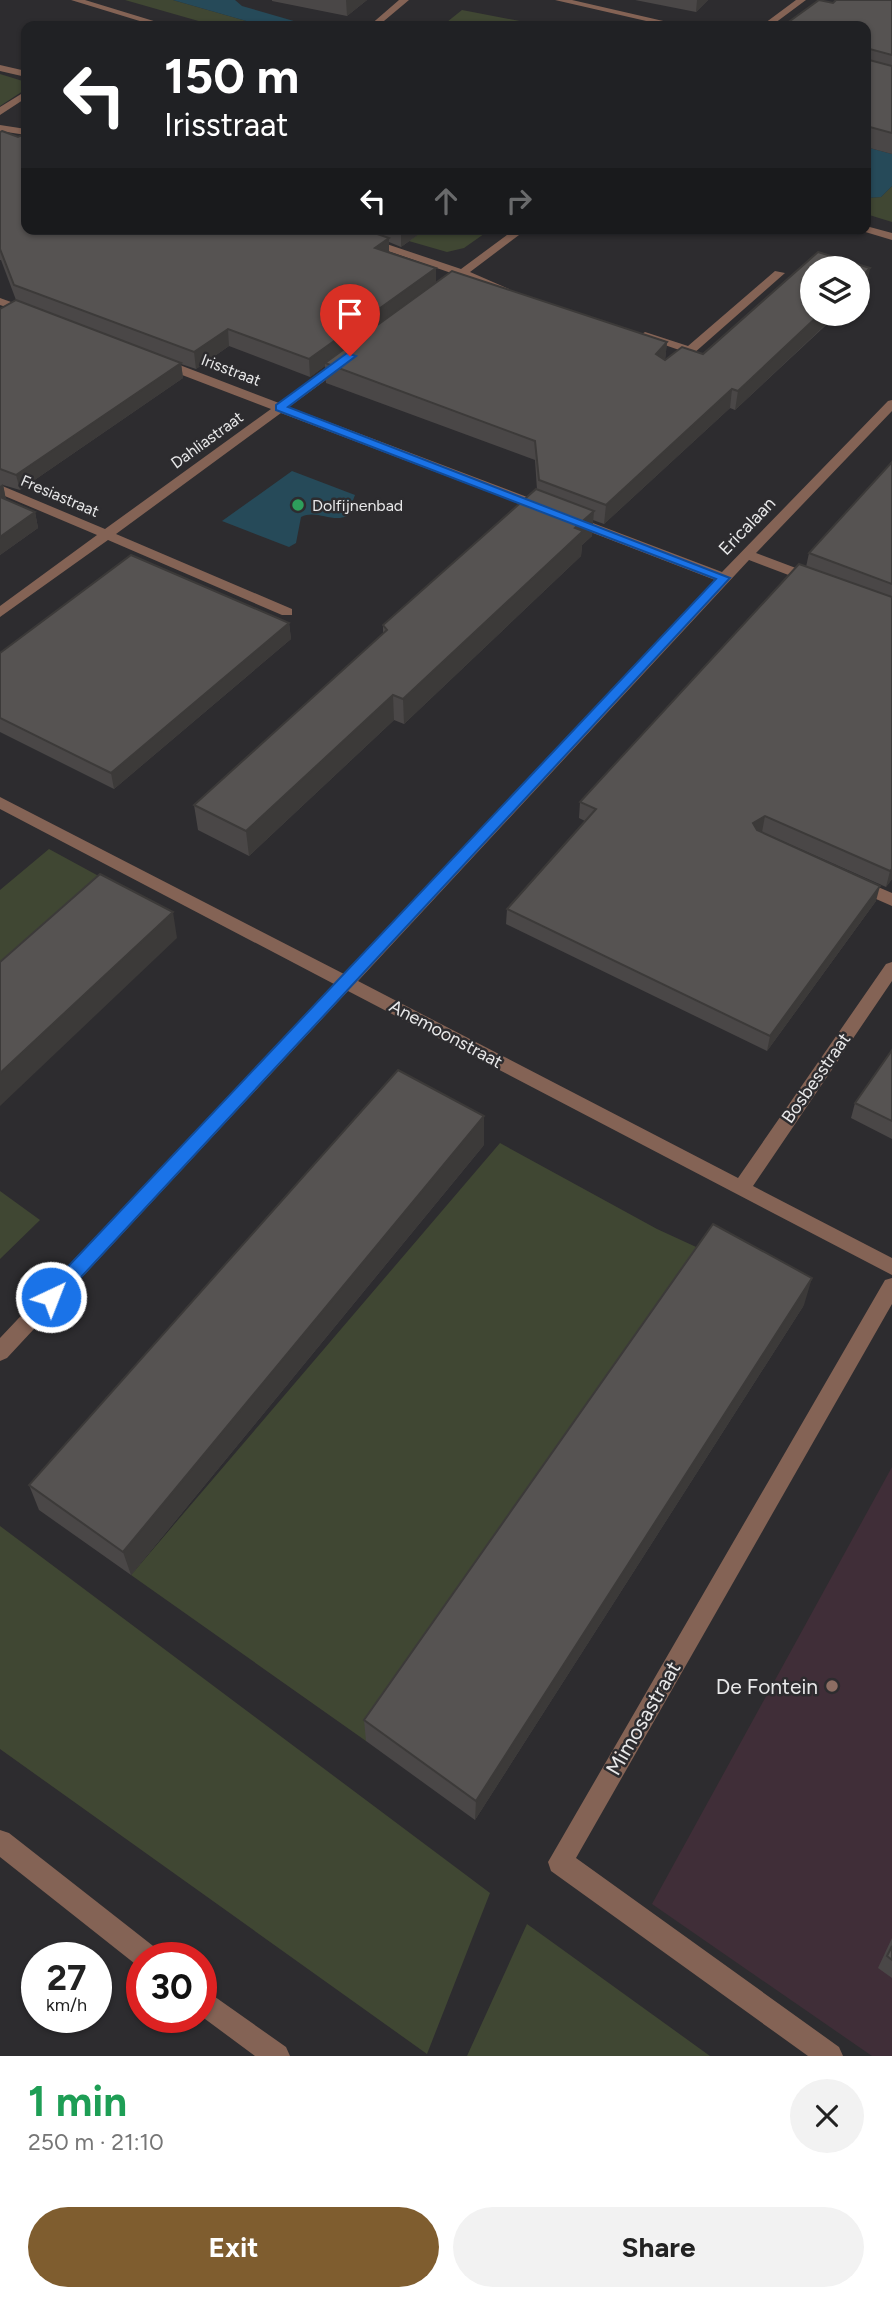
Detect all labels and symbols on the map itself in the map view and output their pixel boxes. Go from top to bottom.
pin [320,284,380,356]
street label: Irisstraat [199,350,263,390]
street label: Dahliastraat [167,407,247,473]
street label: Fresiastraat [18,471,102,521]
street label: Ericalaan [714,492,780,560]
place label: Dolfijnenbad [312,496,403,515]
marker: Dolfijnenbad [290,497,306,513]
street label: Anemoonstraat [386,995,506,1073]
street label: Bosbesstraat [777,1029,855,1127]
position arrow [14,1260,88,1334]
street label: Mimosastraat [600,1657,686,1779]
place label: De Fontein [716,1674,818,1699]
marker: De Fontein [824,1678,840,1694]
speed limit sign: 30 [126,1942,217,2033]

